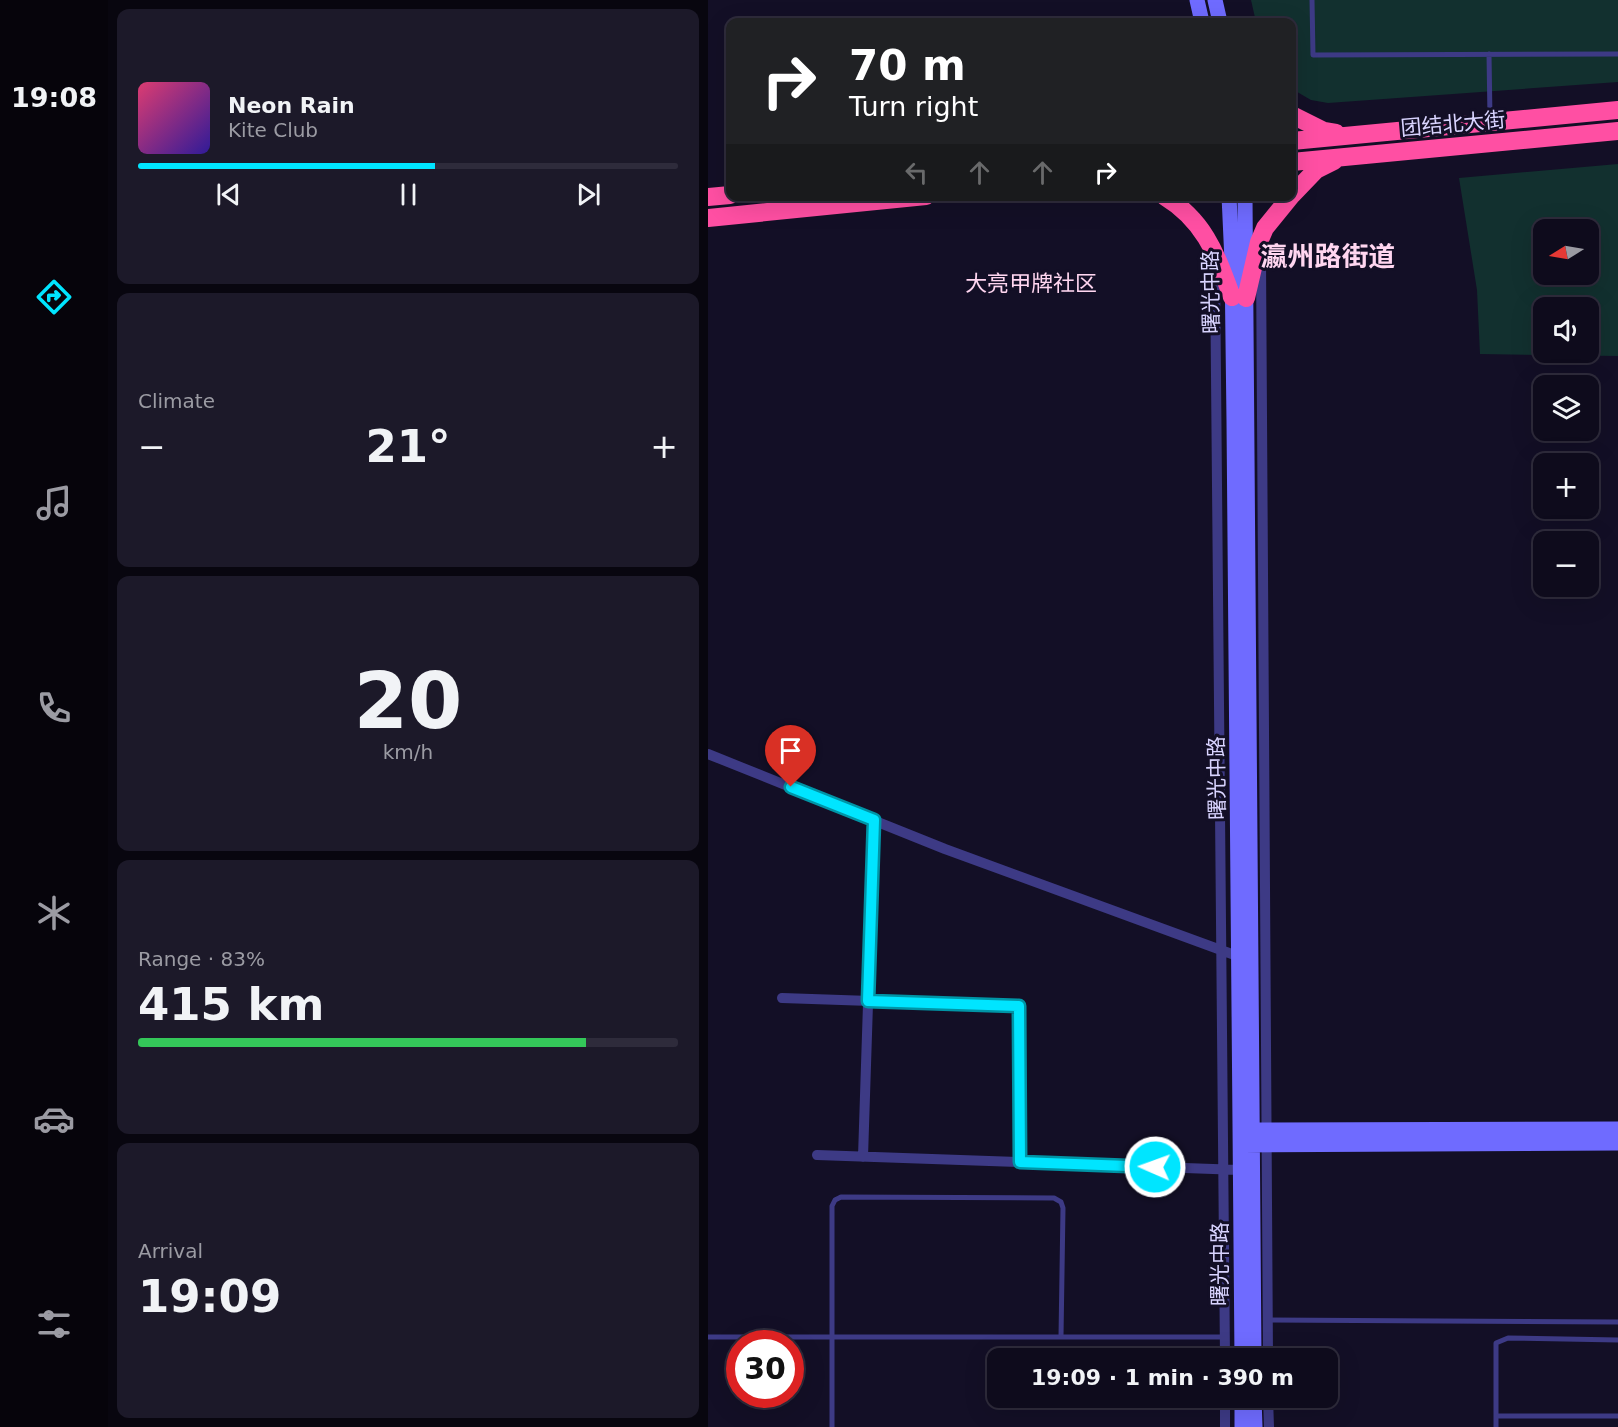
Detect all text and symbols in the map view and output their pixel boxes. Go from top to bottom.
text: 70 m [849,41,966,90]
icon: right [750,42,828,120]
text: 19:08 [11,82,97,113]
text: Turn right [849,91,978,122]
text: Neon Rain [228,93,355,118]
street label: 团结北大街 [1400,107,1506,141]
text: Kite Club [228,118,318,142]
icon: left [900,156,933,189]
icon: ahead [963,156,996,189]
icon: ahead [1026,156,1059,189]
icon: right [1089,156,1122,189]
icon: previous [212,178,245,211]
icon: pause [392,178,425,211]
icon: next [572,178,605,211]
north arrow [1533,219,1599,285]
map controls [1533,219,1599,597]
district label: 瀛州路街道 [1261,241,1396,272]
street label: 曙光中路 [1198,250,1224,334]
district label: 大亮甲牌社区 [965,271,1097,296]
icon: directions [33,276,75,318]
button: sound [1533,297,1599,363]
button: layers [1533,375,1599,441]
text: Climate [138,389,215,413]
text: 21° [365,420,451,473]
text: − [138,427,166,466]
text: + [650,427,678,466]
button: + [1533,453,1599,519]
icon: music [33,482,75,524]
button: − [1533,531,1599,597]
text: 20 [354,656,462,746]
icon: phone [33,687,75,729]
pin [765,725,816,787]
icon: arrive [774,734,807,767]
street label: 曙光中路 [1204,736,1230,820]
text: km/h [383,740,433,764]
icon: climate [33,892,75,934]
text: Range · 83% [138,947,265,971]
text: 415 km [138,978,324,1031]
icon: car [33,1098,75,1140]
position arrow [1123,1135,1187,1199]
street label: 曙光中路 [1208,1222,1232,1306]
text: Arrival [138,1239,203,1263]
text: 19:09 [138,1270,281,1323]
icon: filters [33,1303,75,1345]
speed limit sign: 30 [726,1330,804,1408]
text: 19:09 · 1 min · 390 m [1031,1365,1294,1390]

